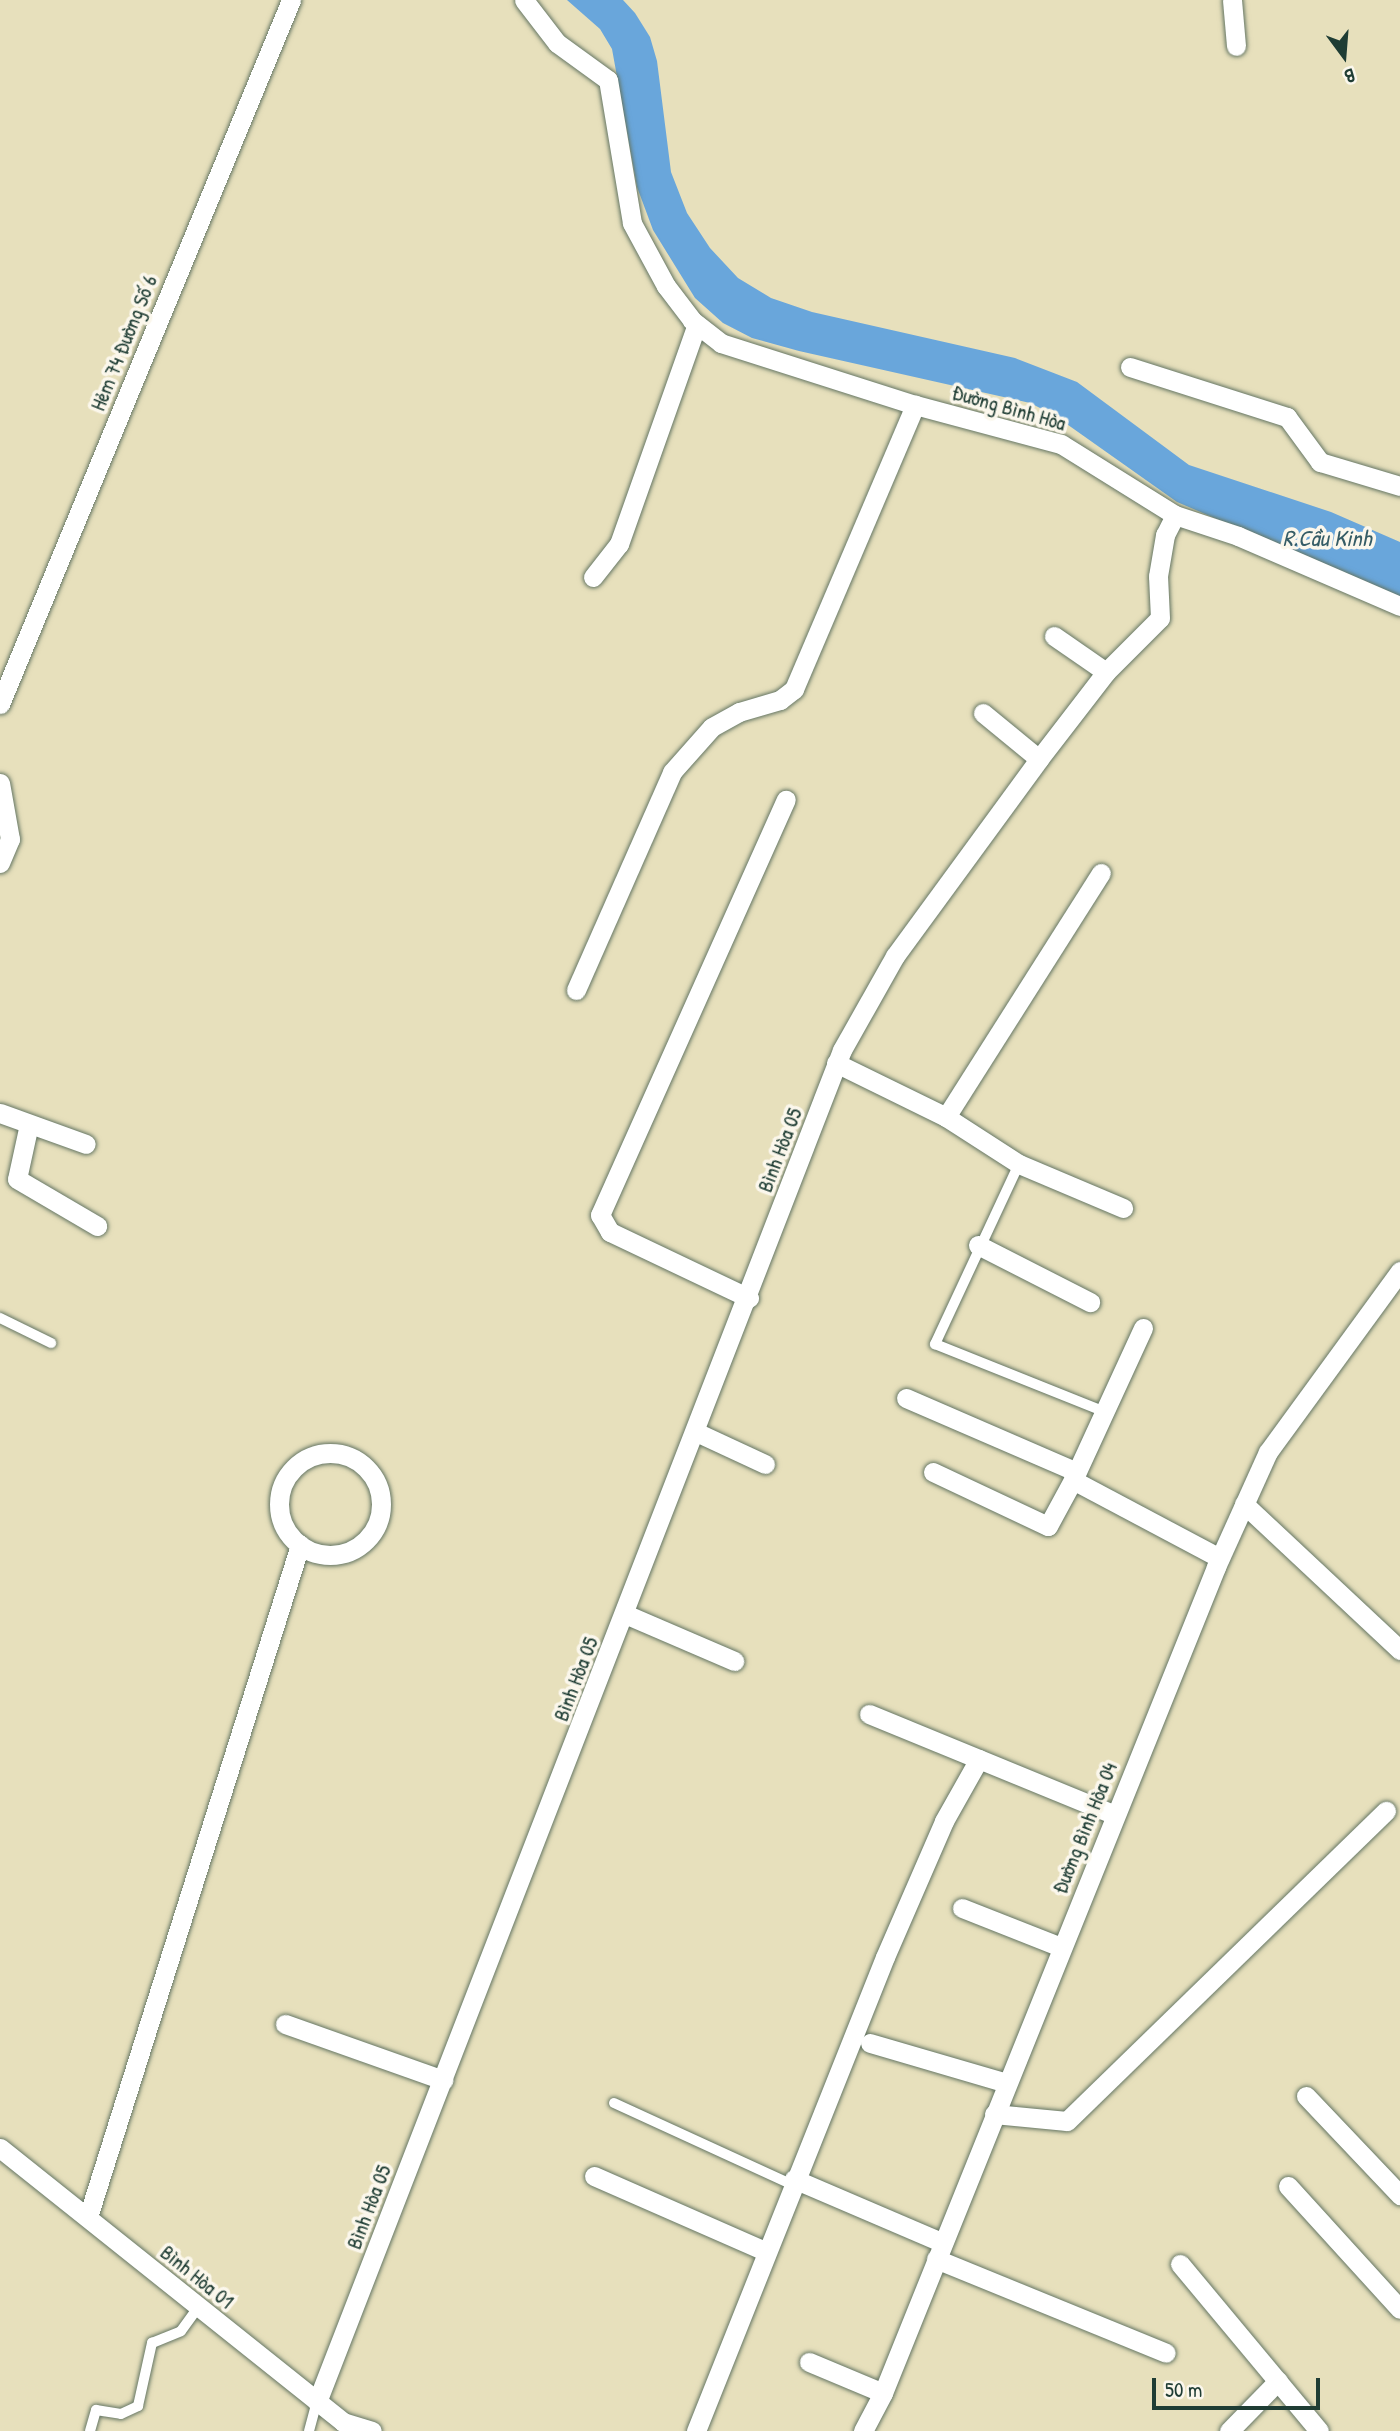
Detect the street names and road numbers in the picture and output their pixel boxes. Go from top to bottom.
street label: Hẻm 74 Đường Số 6 [85,272,163,414]
street label: Đường Bình Hòa [949,380,1069,436]
street label: Bình Hòa 05 [752,1104,808,1196]
street label: Bình Hòa 05 [548,1633,604,1725]
street label: Đường Bình Hòa 04 [1047,1759,1123,1897]
street label: Bình Hòa 05 [341,2161,397,2253]
street label: Bình Hòa 01 [155,2240,239,2314]

